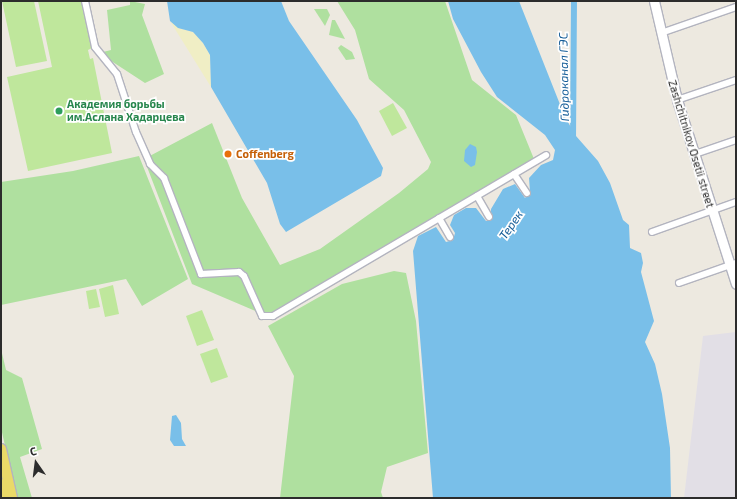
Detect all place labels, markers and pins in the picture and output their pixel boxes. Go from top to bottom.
place label: Академия борьбы им.Аслана Хадарцева [67,98,185,124]
marker: Академия борьбы им.Аслана Хадарцева [54,106,64,116]
place label: Coffenberg [236,147,294,161]
marker: Coffenberg [223,149,233,159]

